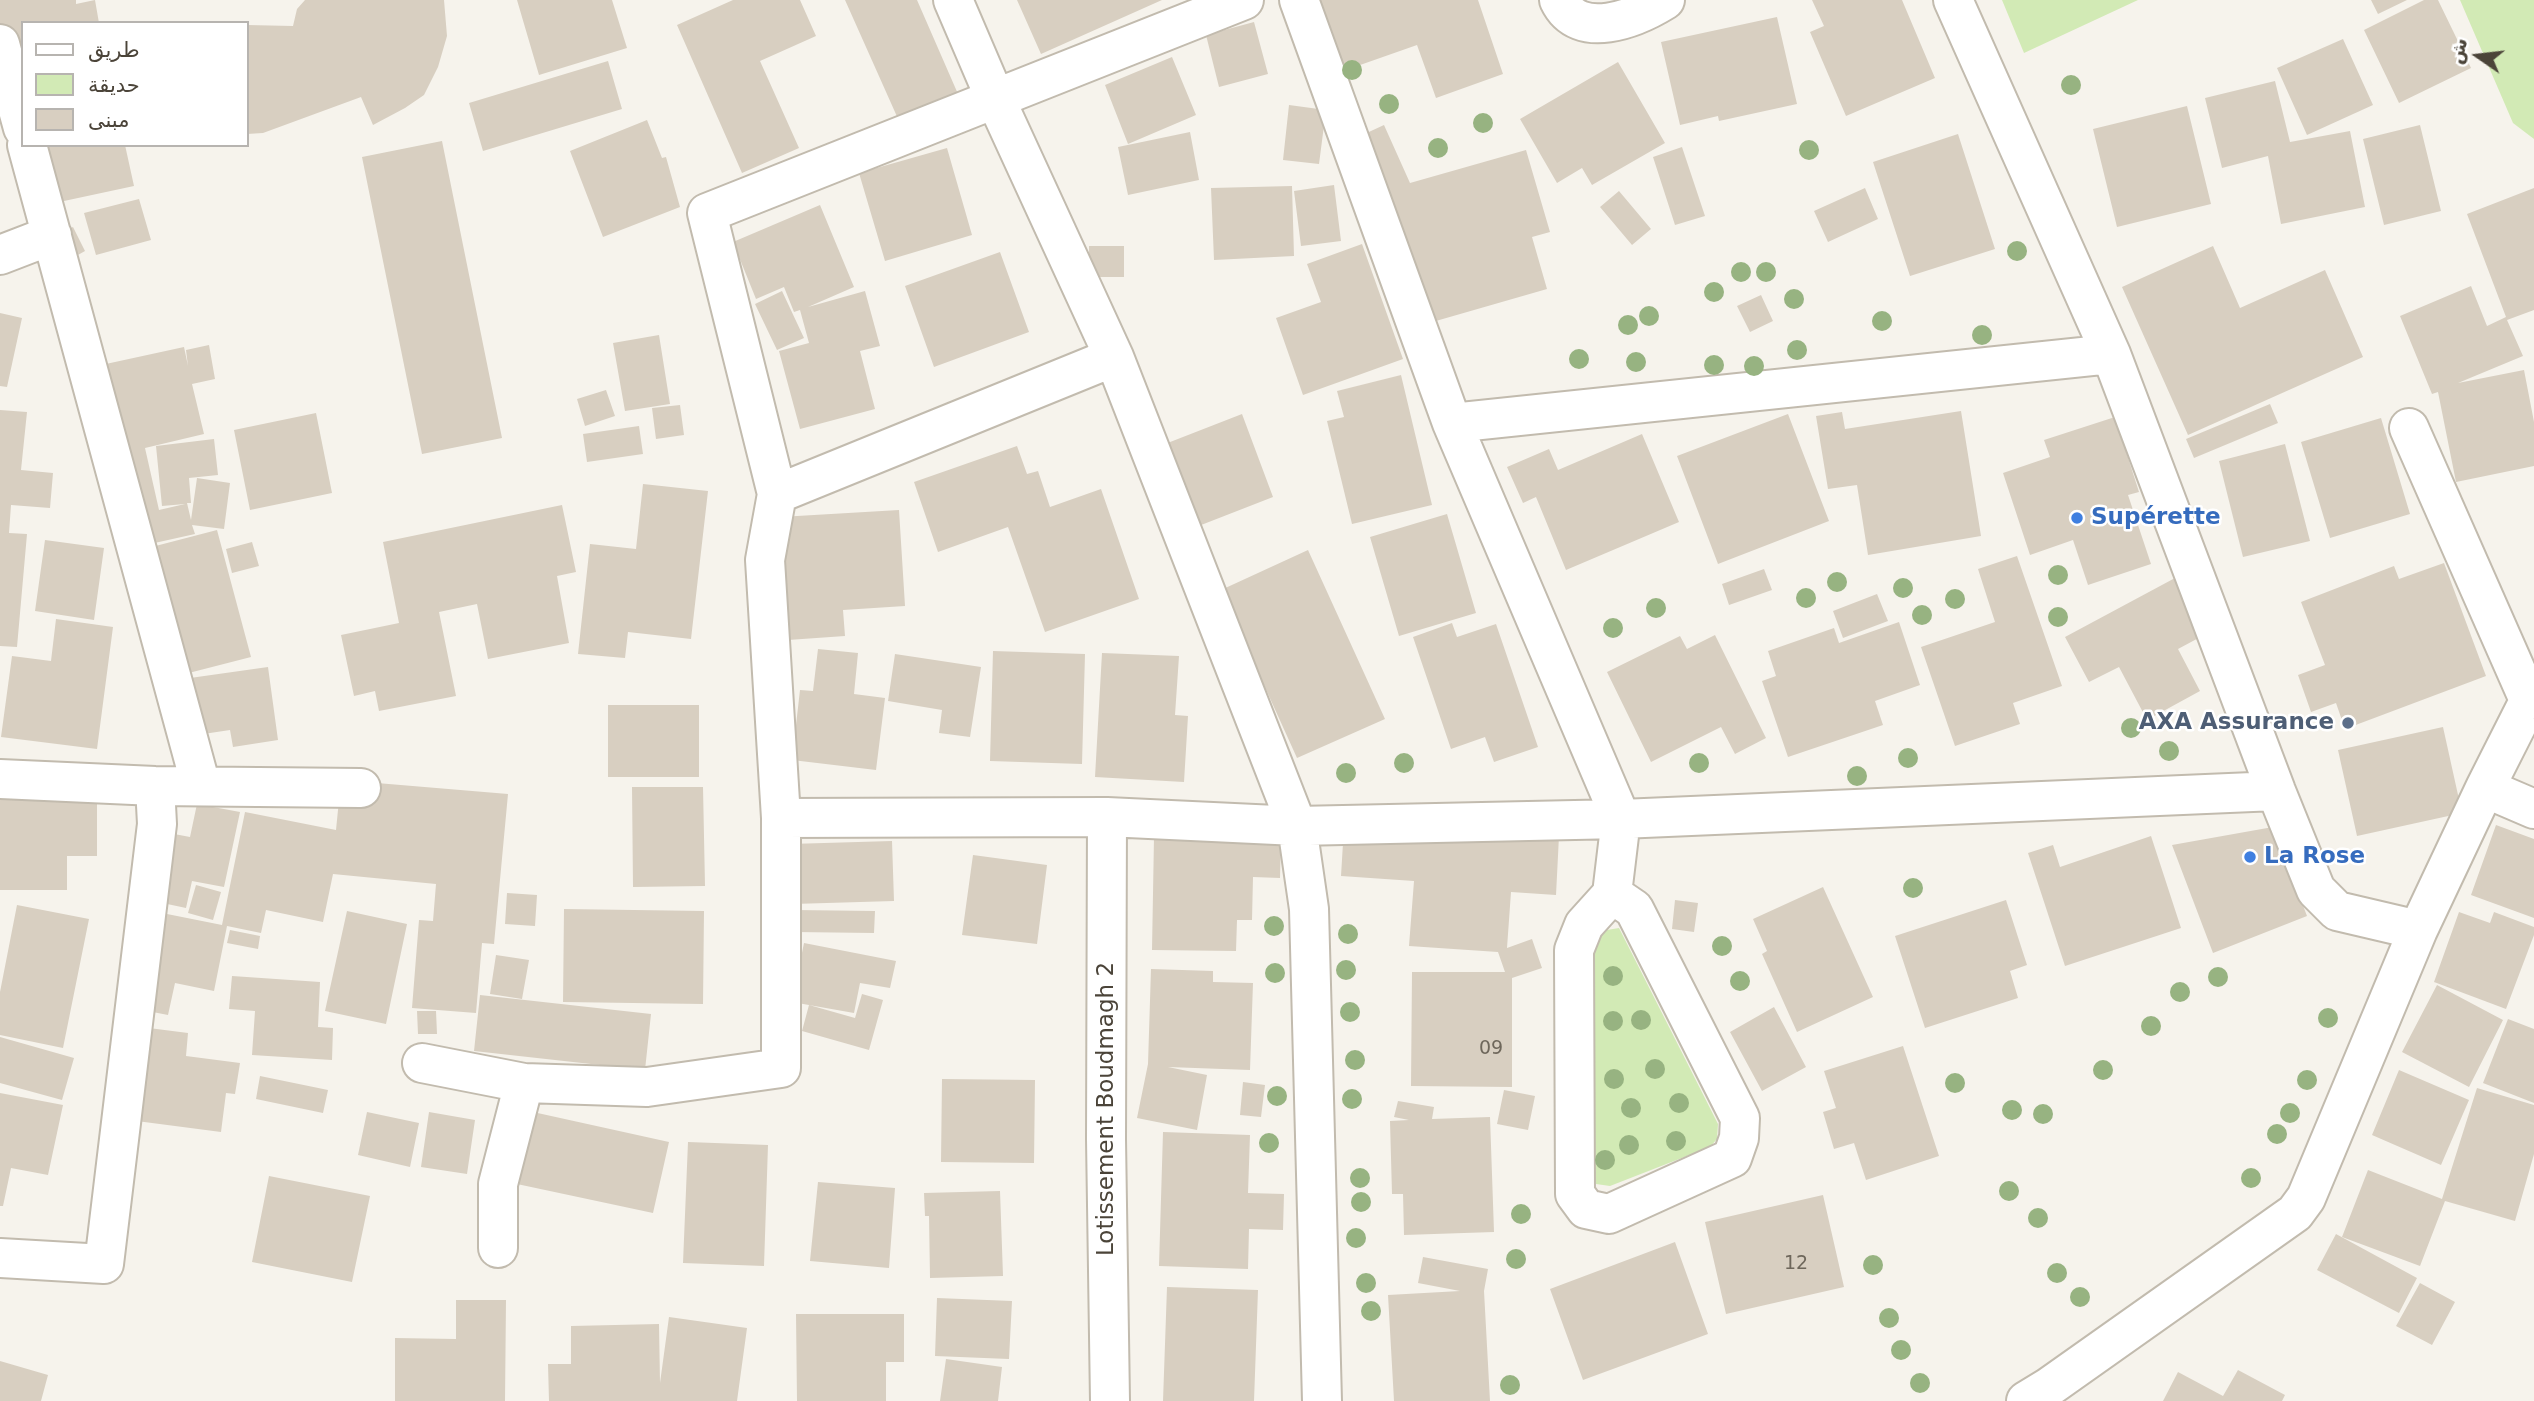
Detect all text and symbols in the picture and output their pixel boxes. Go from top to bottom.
legend [21,21,248,147]
north arrow [2443,21,2513,91]
text: ش [2444,36,2471,66]
text: طريق [88,38,140,62]
text: حديقة [88,73,140,97]
text: مبنى [88,108,129,132]
place label: Supérette [2091,504,2221,532]
marker: Supérette [2069,510,2085,526]
place label: AXA Assurance [2139,709,2334,737]
marker: AXA Assurance [2340,715,2356,731]
place label: La Rose [2264,843,2365,871]
marker: La Rose [2242,849,2258,865]
street label: Lotissement Boudmagh 2 [1093,962,1121,1256]
house number: 09 [1479,1038,1503,1060]
house number: 12 [1784,1253,1808,1275]

